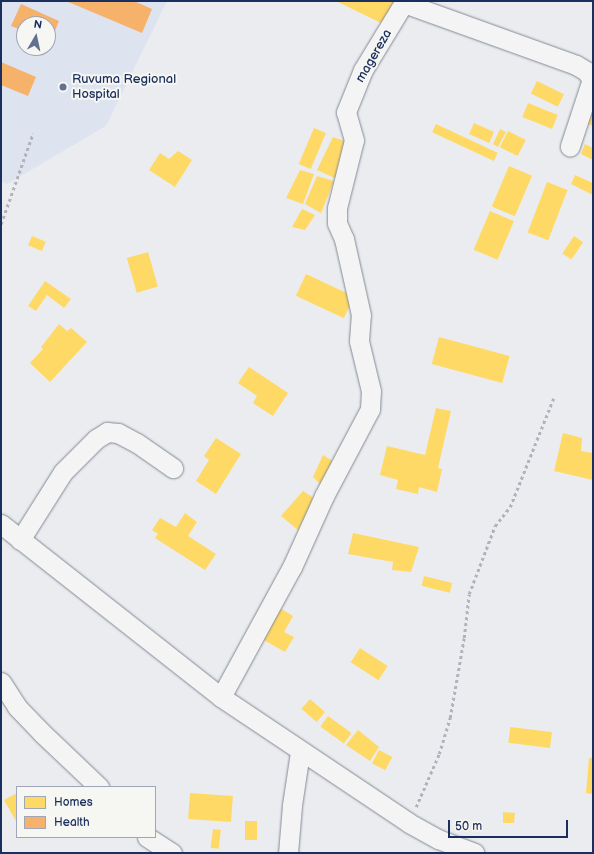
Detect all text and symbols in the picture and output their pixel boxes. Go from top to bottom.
north arrow [16,16,56,56]
text: N [33,18,43,32]
street label: magereza [353,27,395,85]
place label: Ruvuma Regional Hospital [72,72,176,103]
marker: Ruvuma Regional Hospital [57,81,69,93]
legend [16,786,156,838]
text: Homes [54,795,93,810]
scale bar [450,812,570,838]
text: Health [54,815,90,830]
text: 50 m [455,819,482,834]

